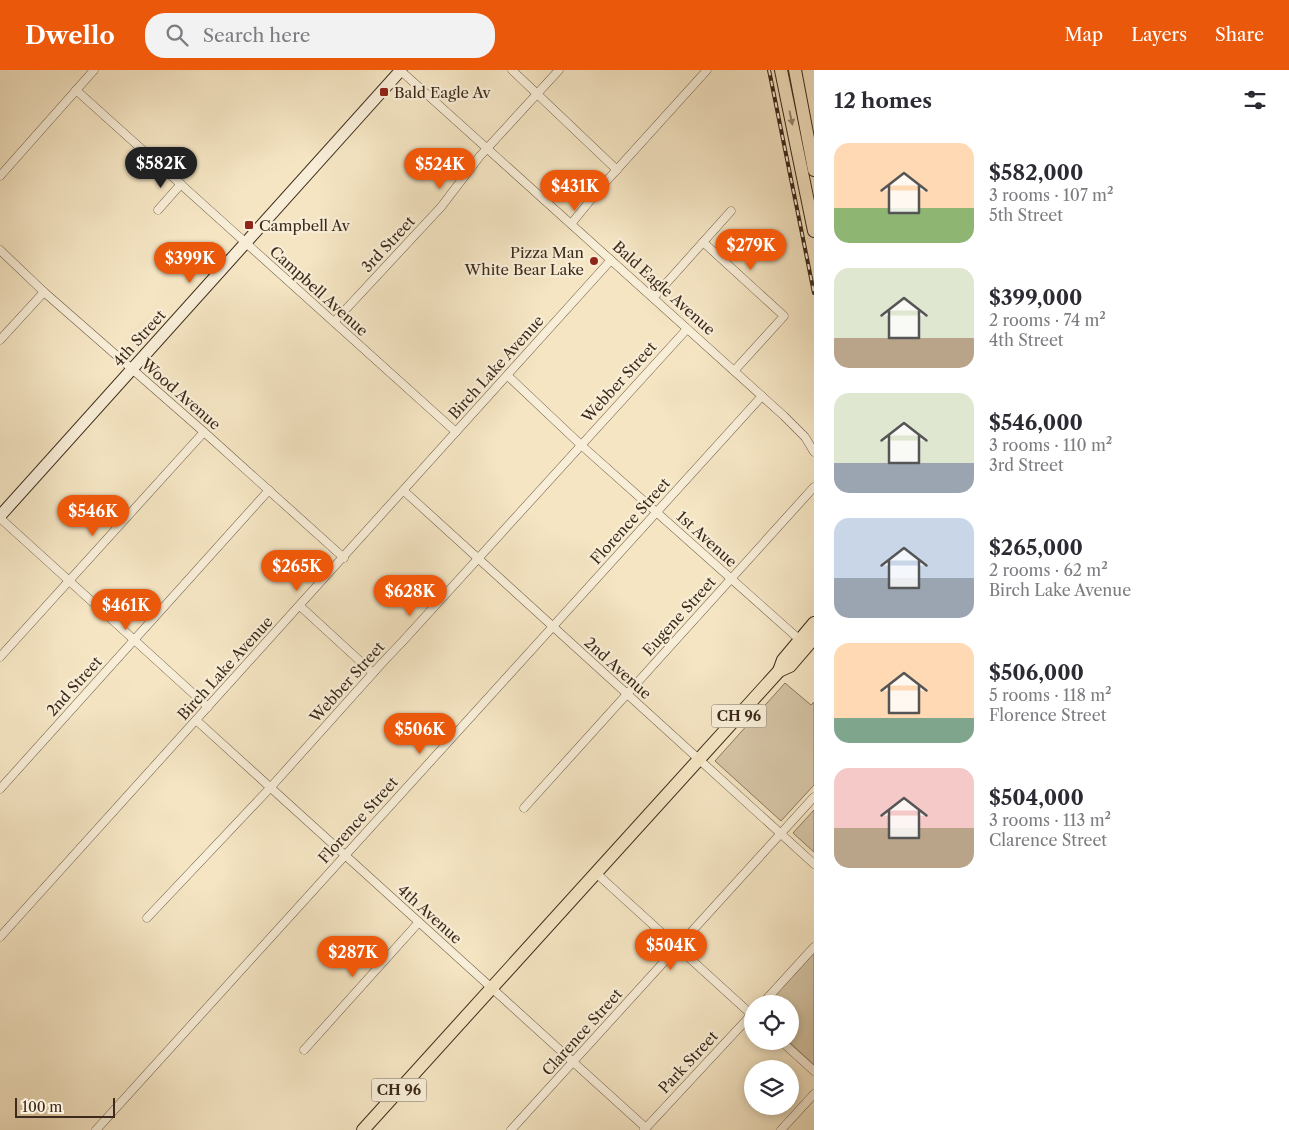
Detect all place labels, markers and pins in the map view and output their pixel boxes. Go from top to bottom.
place label: Bald Eagle Av [394,83,492,102]
marker: Bald Eagle Av [378,86,390,98]
pin: $582K [126,146,196,189]
pin: $524K [405,148,475,190]
pin: $431K [540,170,610,212]
place label: Campbell Av [259,216,351,235]
marker: Campbell Av [243,219,255,231]
pin: $279K [716,228,786,271]
pin: $399K [155,242,225,284]
place label: Pizza Man White Bear Lake [464,243,585,279]
marker: Pizza Man White Bear Lake [588,255,600,267]
pin: $546K [58,494,128,537]
pin: $265K [262,550,332,592]
pin: $628K [375,574,445,617]
pin: $461K [91,588,161,631]
pin: $506K [385,712,455,755]
pin: $504K [636,928,706,971]
pin: $287K [318,936,388,978]

